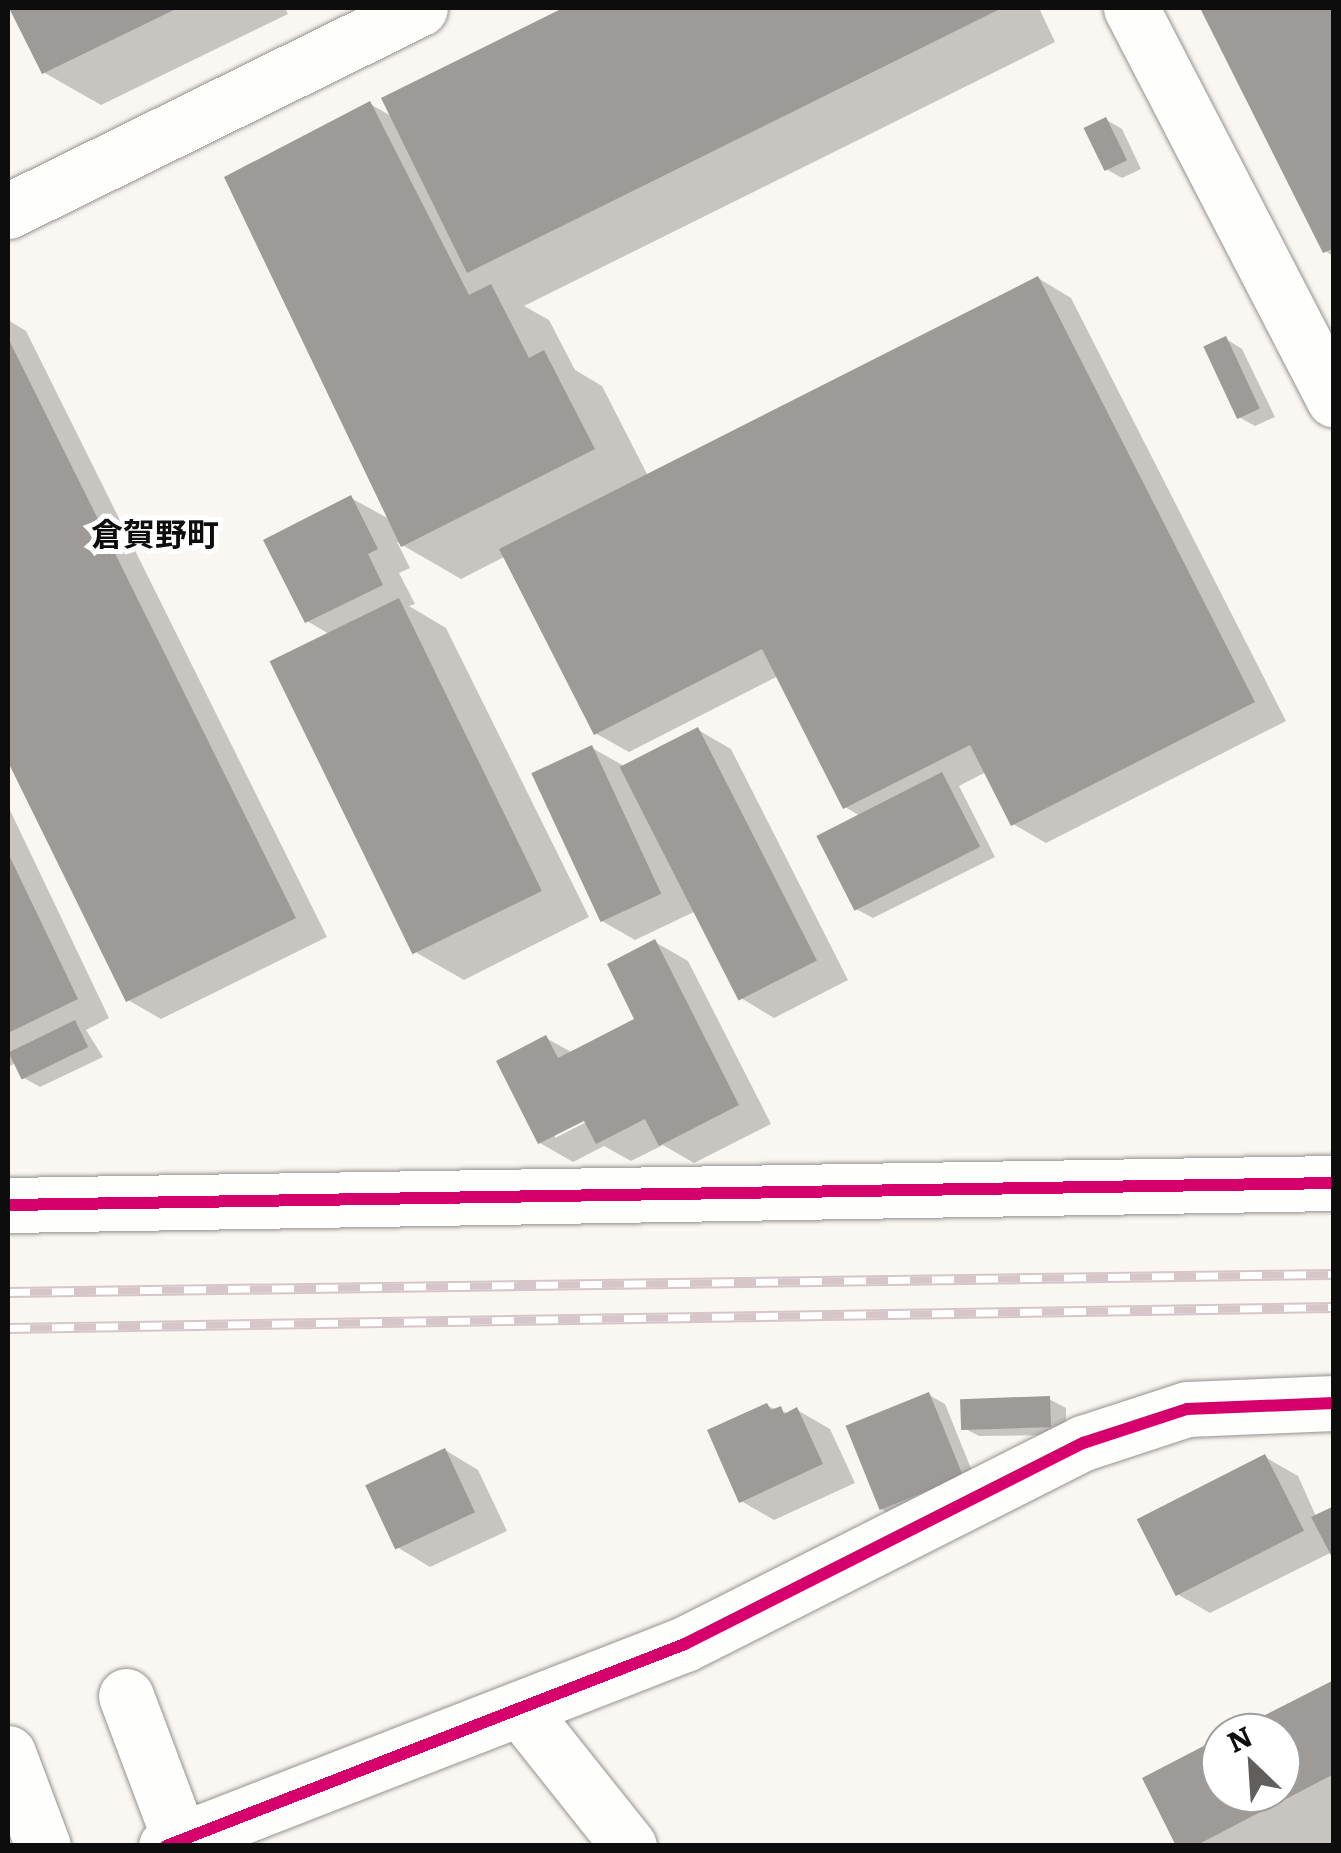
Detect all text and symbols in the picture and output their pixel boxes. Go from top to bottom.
district label: 倉賀野町 [91,513,219,551]
north arrow [1201,1713,1301,1813]
text: N [1220,1714,1259,1762]

